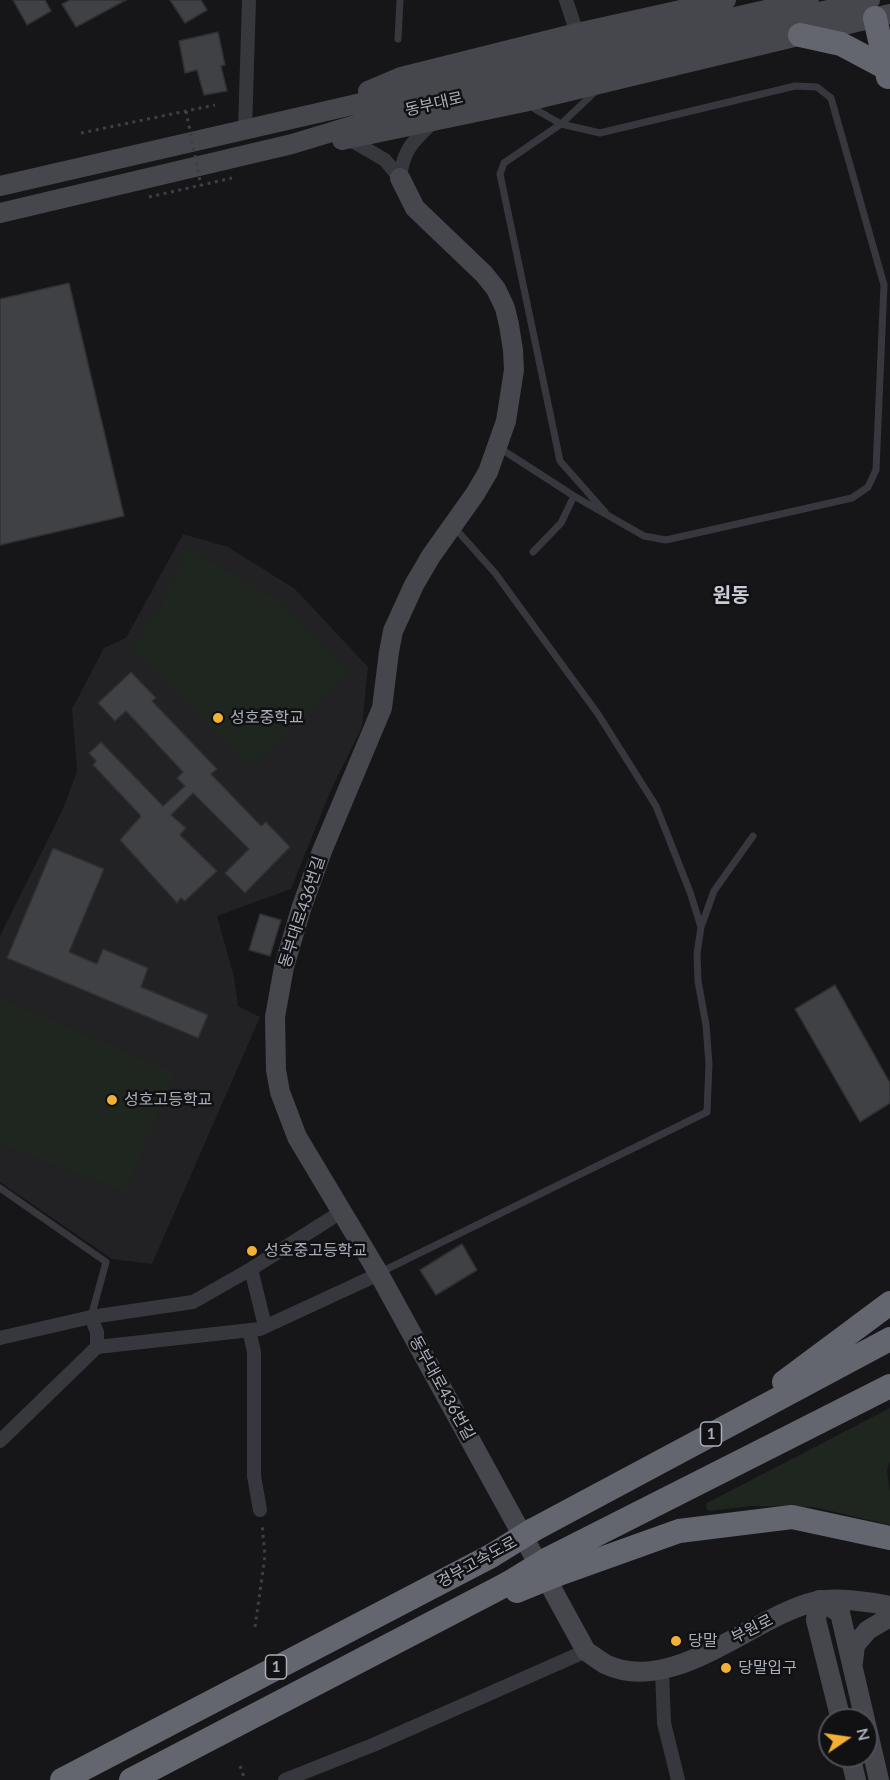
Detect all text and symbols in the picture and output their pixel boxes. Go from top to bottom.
street label: 동부대로 [403,88,465,120]
district label: 원동 [713,584,749,608]
place label: 성호중학교 [230,708,304,728]
marker: 성호중학교 [211,711,225,725]
street label: 동부대로436번길 [275,854,329,970]
place label: 성호고등학교 [124,1090,212,1110]
marker: 성호고등학교 [105,1093,119,1107]
place label: 성호중고등학교 [264,1241,367,1261]
marker: 성호중고등학교 [245,1244,259,1258]
street label: 동부대로436번길 [405,1333,479,1443]
road number: 1 [700,1422,722,1446]
street label: 경부고속도로 [434,1532,520,1592]
street label: 부원로 [728,1610,776,1648]
place label: 당말 [688,1631,717,1651]
marker: 당말 [669,1634,683,1648]
road number: 1 [266,1655,286,1679]
place label: 당말입구 [738,1658,797,1678]
marker: 당말입구 [719,1661,733,1675]
north arrow [818,1708,878,1768]
text: N [853,1726,875,1742]

